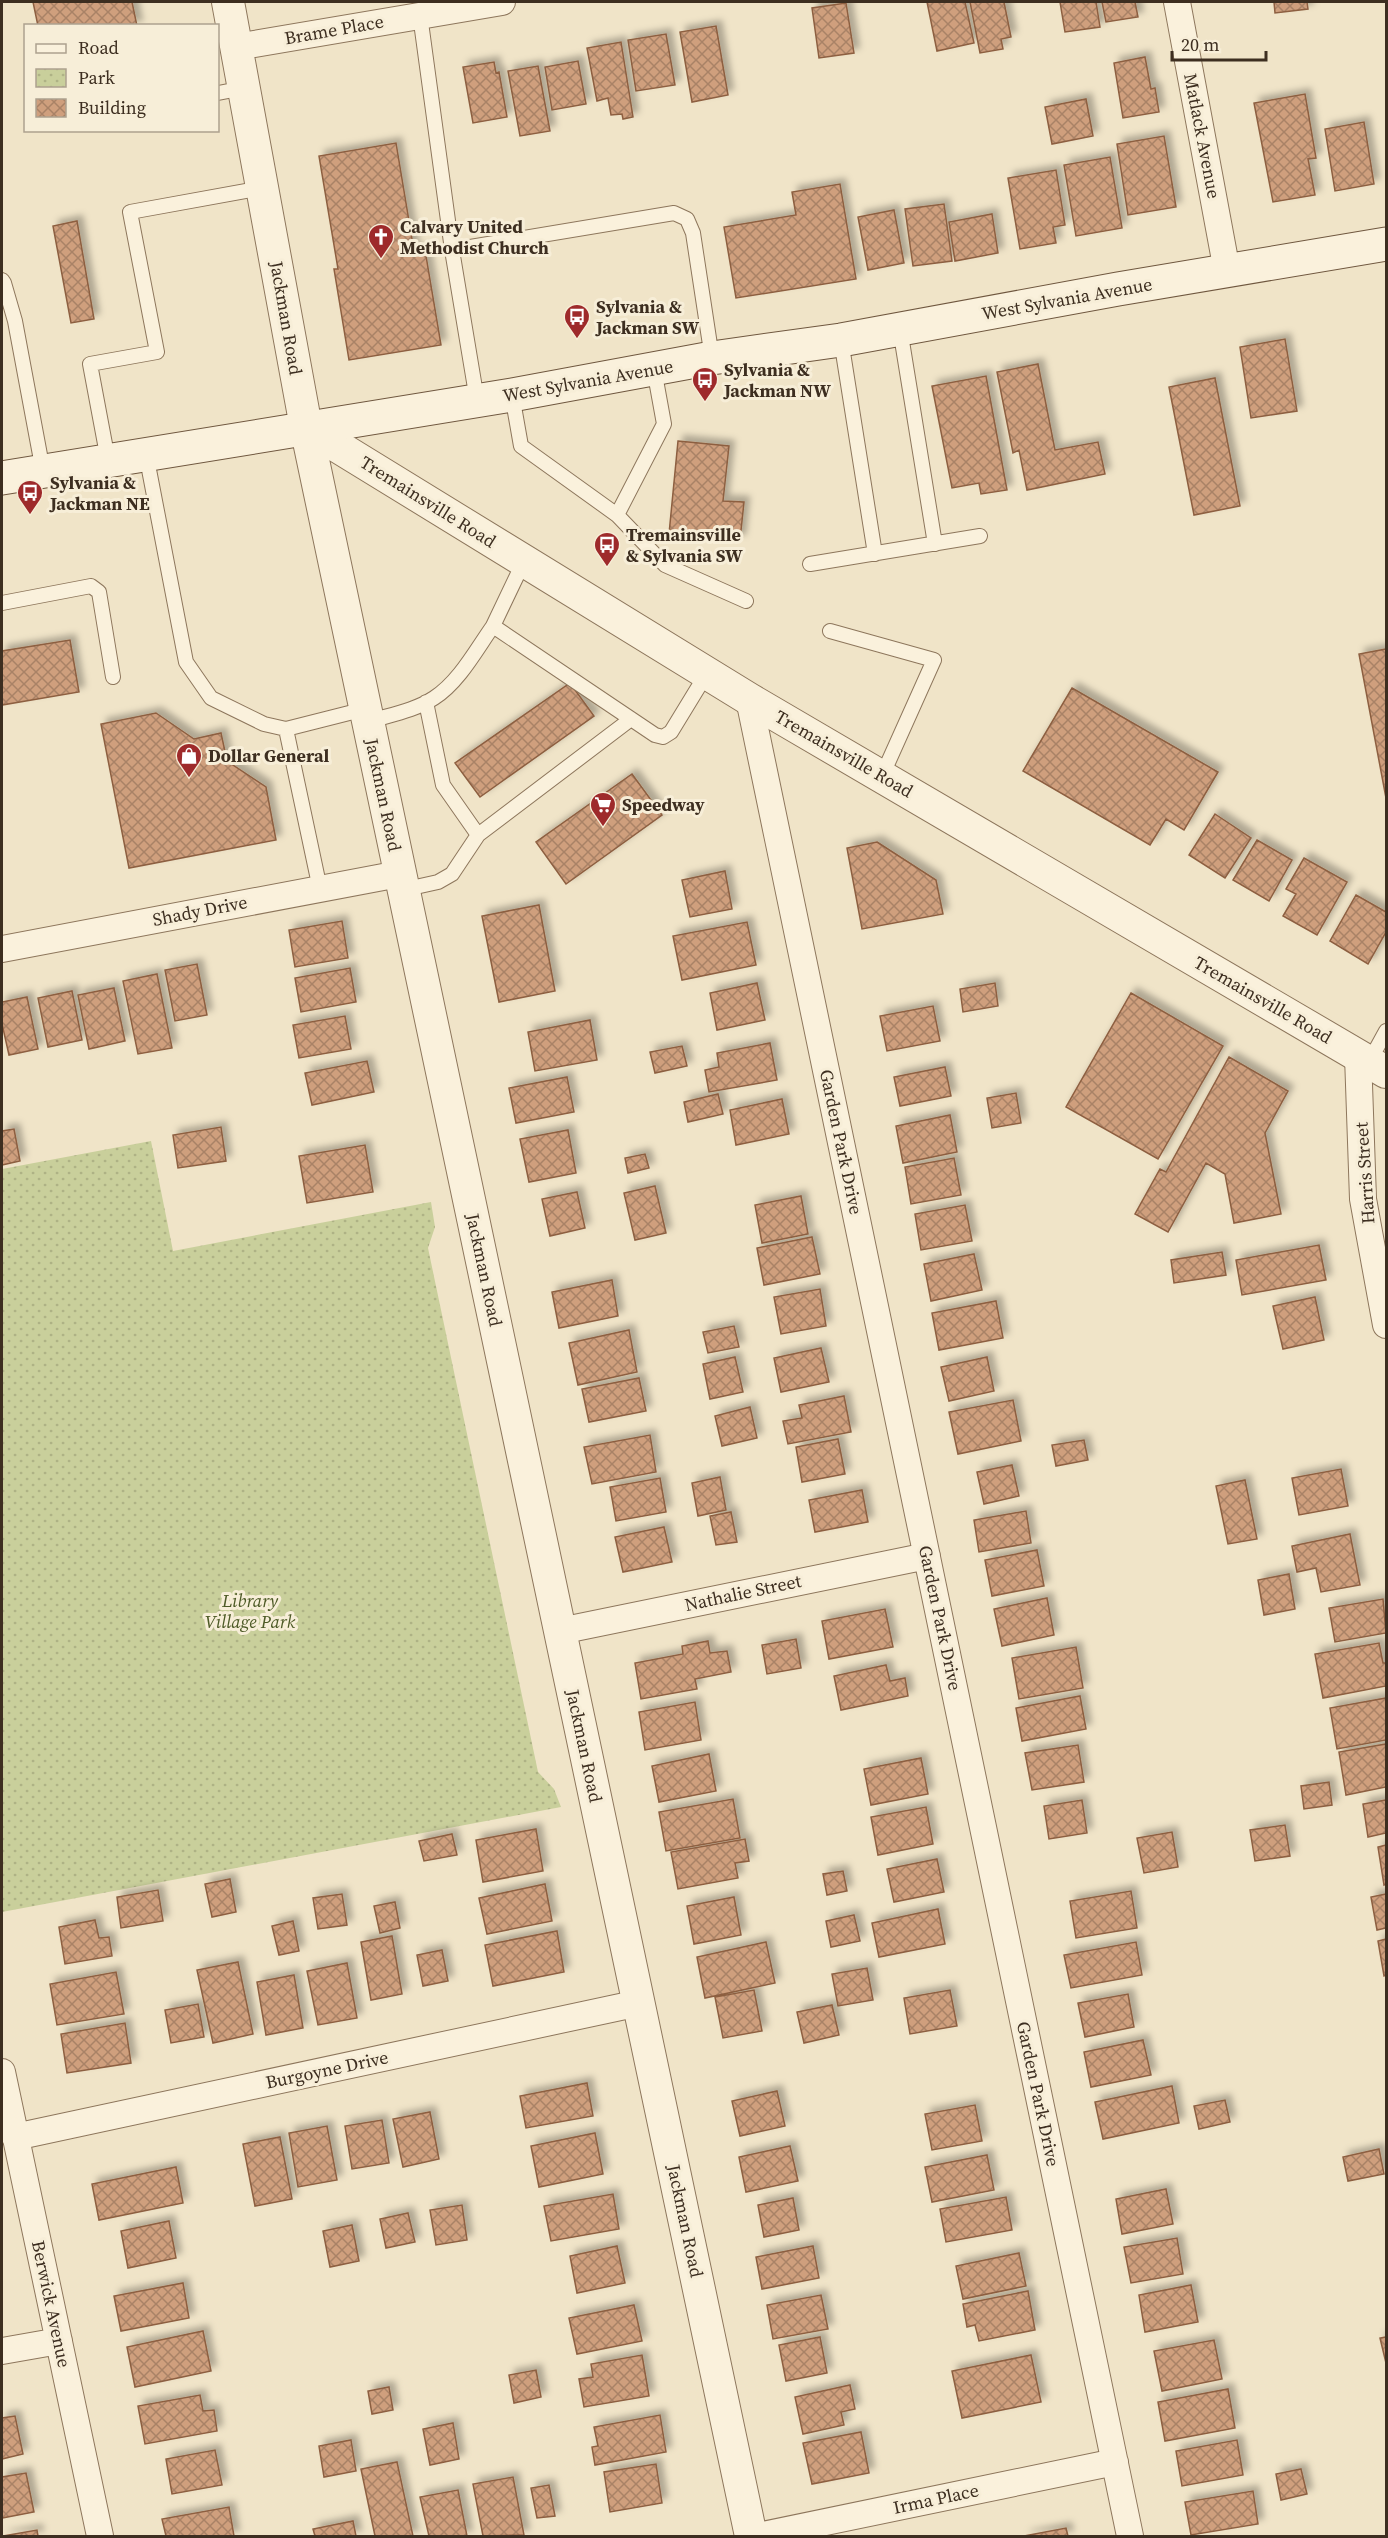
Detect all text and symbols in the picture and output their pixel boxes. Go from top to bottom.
street label: Brame Place [282,8,385,51]
legend [24,24,219,132]
scale bar [1172,24,1266,62]
text: 20 m [1181,32,1219,57]
text: Road [78,35,119,60]
text: Park [78,65,115,90]
street label: Matlack Avenue [1178,71,1227,201]
text: Building [78,95,146,120]
place label: Calvary United Methodist Church [400,214,549,260]
church icon: Calvary United Methodist Church [366,222,396,260]
street label: Jackman Road [264,258,309,377]
street label: West Sylvania Avenue [980,271,1154,326]
place label: Sylvania & Jackman SW [595,294,699,340]
bus stop icon: Sylvania & Jackman SW [562,302,592,340]
street label: West Sylvania Avenue [501,353,675,408]
place label: Sylvania & Jackman NW [723,357,831,403]
bus stop icon: Sylvania & Jackman NW [690,365,720,403]
street label: Tremainsville Road [356,450,501,553]
place label: Sylvania & Jackman NE [49,470,150,516]
bus stop icon: Sylvania & Jackman NE [15,478,45,516]
place label: Tremainsville & Sylvania SW [626,522,743,568]
bus stop icon: Tremainsville & Sylvania SW [592,530,622,568]
street label: Tremainsville Road [771,704,918,803]
street label: Jackman Road [359,735,408,854]
shop icon: Dollar General [174,741,204,779]
place label: Dollar General [208,743,329,768]
supermarket icon: Speedway [588,790,618,828]
place label: Speedway [622,792,705,817]
street label: Shady Drive [150,889,249,932]
street label: Tremainsville Road [1190,950,1337,1049]
street label: Garden Park Drive [814,1067,869,1217]
street label: Harris Street [1348,1121,1381,1225]
street label: Jackman Road [460,1210,509,1329]
street label: Garden Park Drive [913,1543,968,1693]
street label: Nathalie Street [682,1568,804,1617]
park label: Library Village Park [205,1588,296,1634]
street label: Jackman Road [560,1686,609,1805]
street label: Garden Park Drive [1011,2019,1066,2169]
street label: Burgoyne Drive [263,2044,390,2095]
street label: Jackman Road [661,2161,710,2280]
street label: Berwick Avenue [26,2238,77,2370]
street label: Irma Place [891,2477,981,2520]

